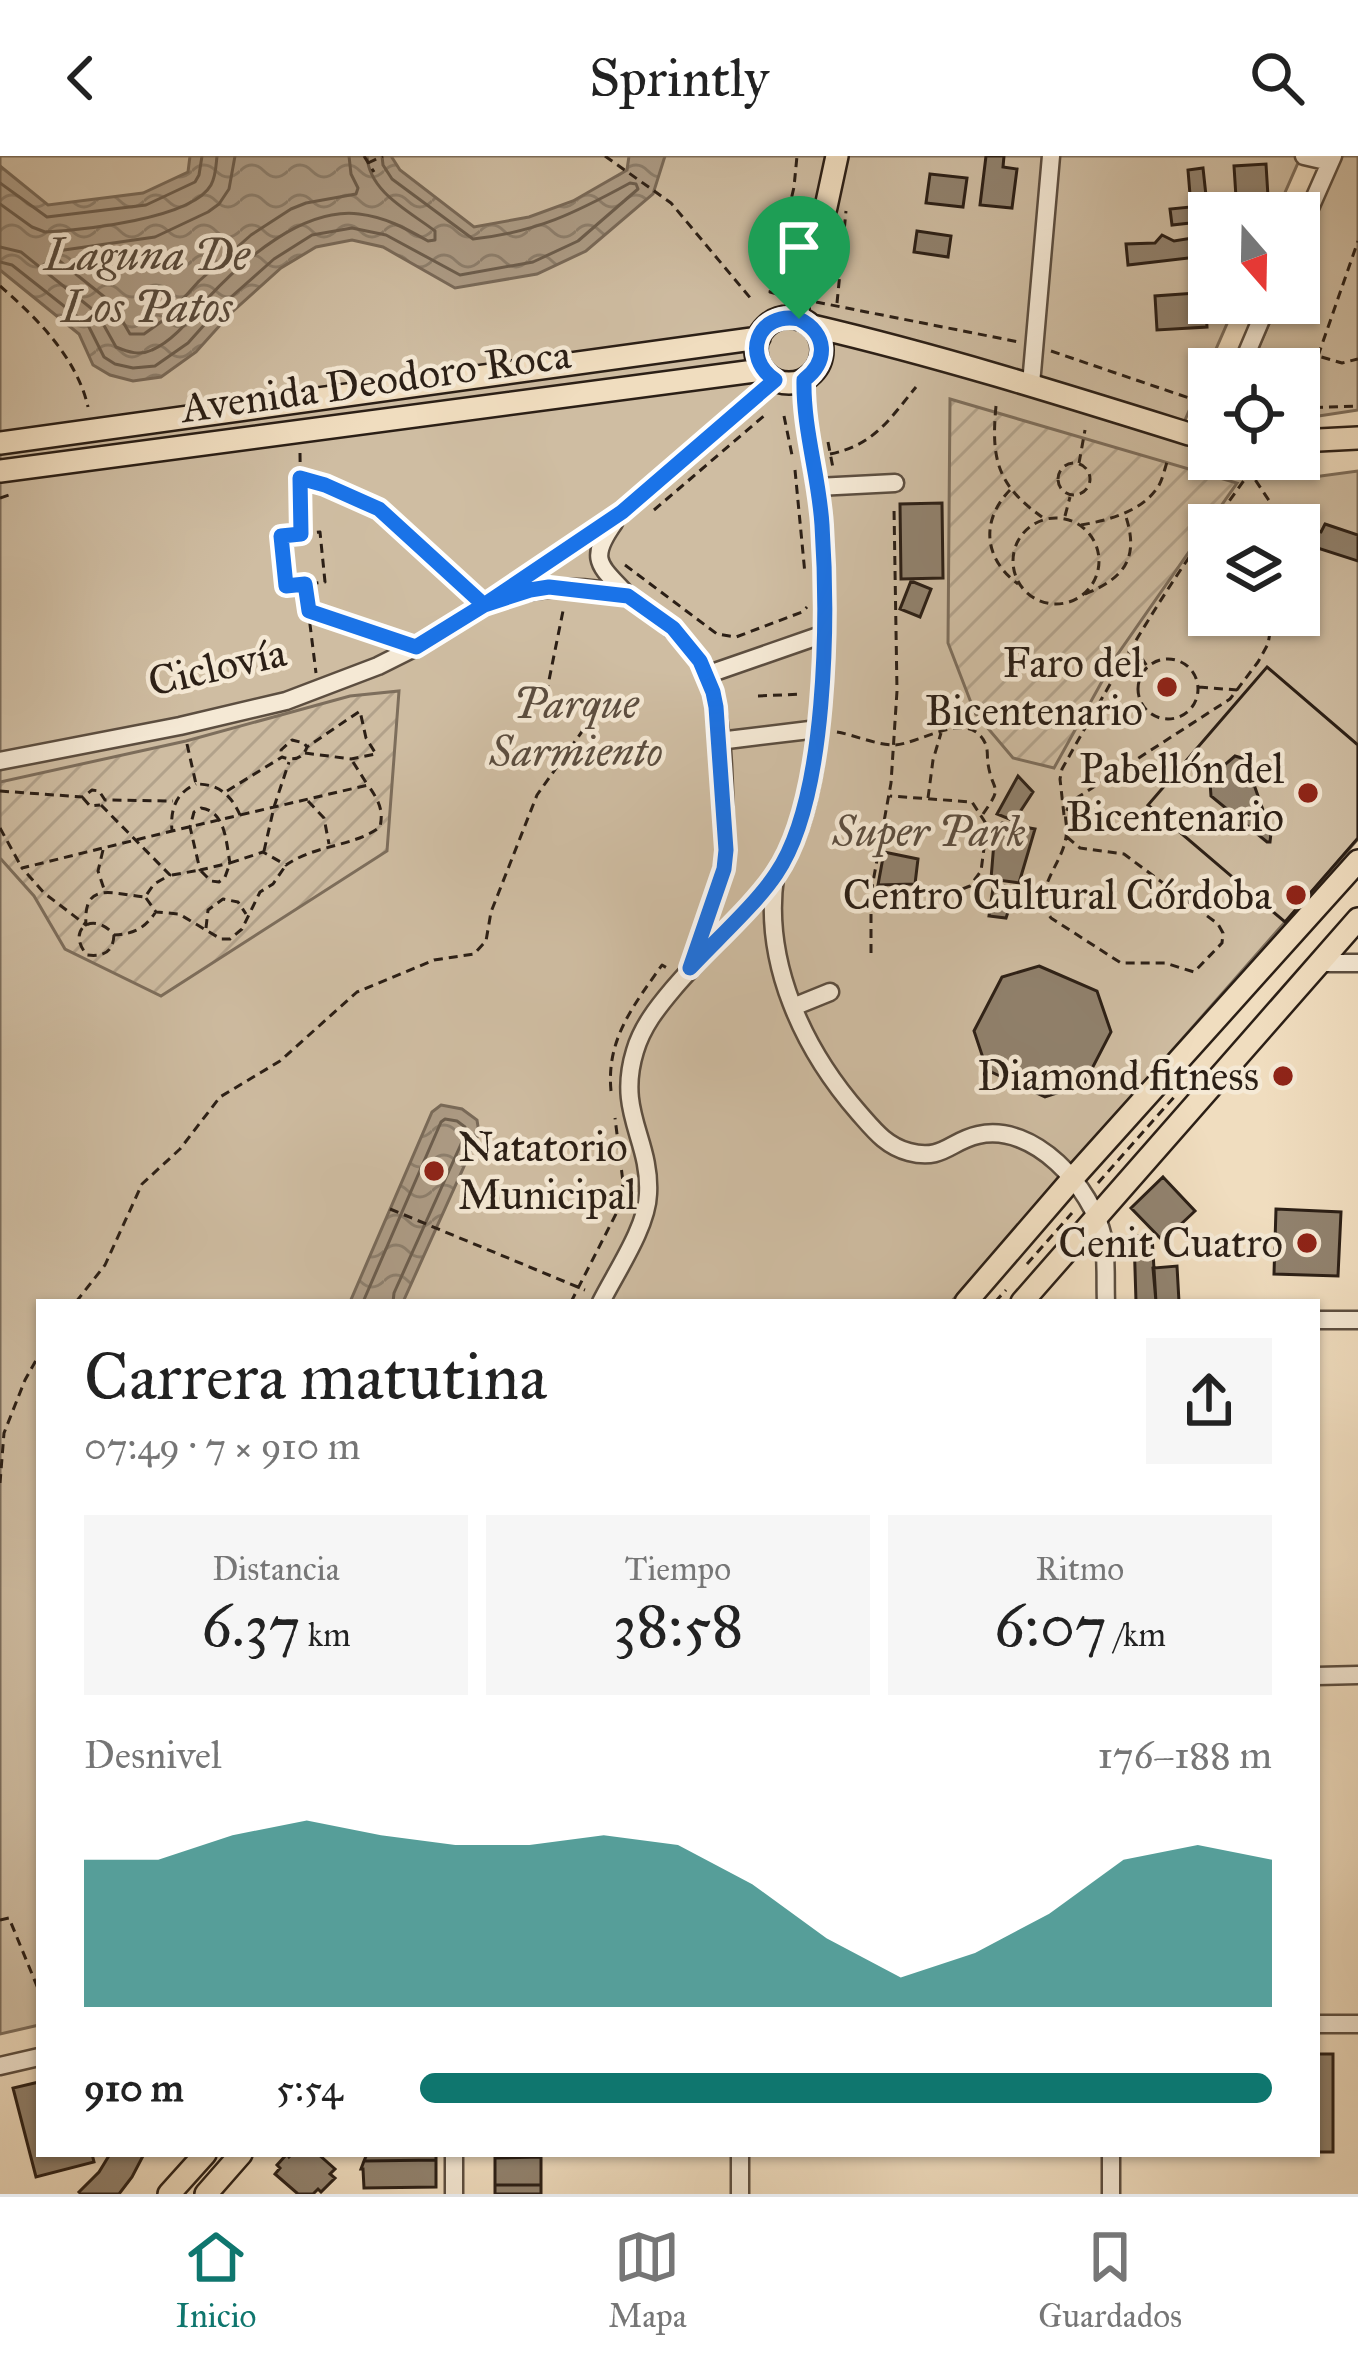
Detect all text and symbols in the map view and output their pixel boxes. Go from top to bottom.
icon: back [48,45,114,111]
text: Sprintly [589,45,769,111]
icon: search [1244,45,1310,111]
north arrow [1188,192,1320,324]
map controls [1188,192,1320,636]
pin [748,196,850,319]
icon: arrive [766,214,832,280]
water label: Laguna De Los Patos [42,227,251,334]
street label: Avenida Deodoro Roca [176,328,574,434]
button: locate [1188,348,1320,480]
button: layers [1188,504,1320,636]
street label: Ciclovía [143,626,291,708]
place label: Faro del Bicentenario [925,637,1144,737]
marker: Faro del Bicentenario [1154,674,1180,700]
park label: Parque Sarmiento [488,678,663,778]
place label: Pabellón del Bicentenario [1066,743,1285,843]
marker: Pabellón del Bicentenario [1295,780,1321,806]
park label: Super Park [831,806,1026,858]
place label: Centro Cultural Córdoba [843,869,1272,921]
marker: Centro Cultural Córdoba [1283,882,1309,908]
place label: Diamond fitness [977,1050,1259,1102]
marker: Diamond fitness [1270,1063,1296,1089]
place label: Natatorio Municipal [458,1121,637,1221]
marker: Natatorio Municipal [421,1158,447,1184]
place label: Cenit Cuatro [1058,1217,1283,1269]
marker: Cenit Cuatro [1294,1230,1320,1256]
text: Carrera matutina [84,1336,547,1417]
button: share [1146,1338,1272,1464]
text: 07:49 · 7 × 910 m [84,1422,360,1470]
text: Distancia [212,1549,340,1589]
text: Tiempo [625,1549,731,1589]
text: Ritmo [1036,1549,1124,1589]
text: 6.37 [201,1589,301,1662]
text: 38:58 [613,1589,743,1662]
text: 6:07 [994,1589,1107,1662]
text: km [301,1615,351,1655]
text: /km [1107,1615,1166,1655]
text: Desnivel [84,1731,222,1779]
text: 176–188 m [1097,1731,1272,1779]
text: 910 m [84,2064,184,2112]
text: 5:54 [276,2064,343,2112]
tab: Inicio [176,2224,257,2336]
tab: Mapa [608,2224,687,2336]
tab: Guardados [1038,2224,1182,2336]

